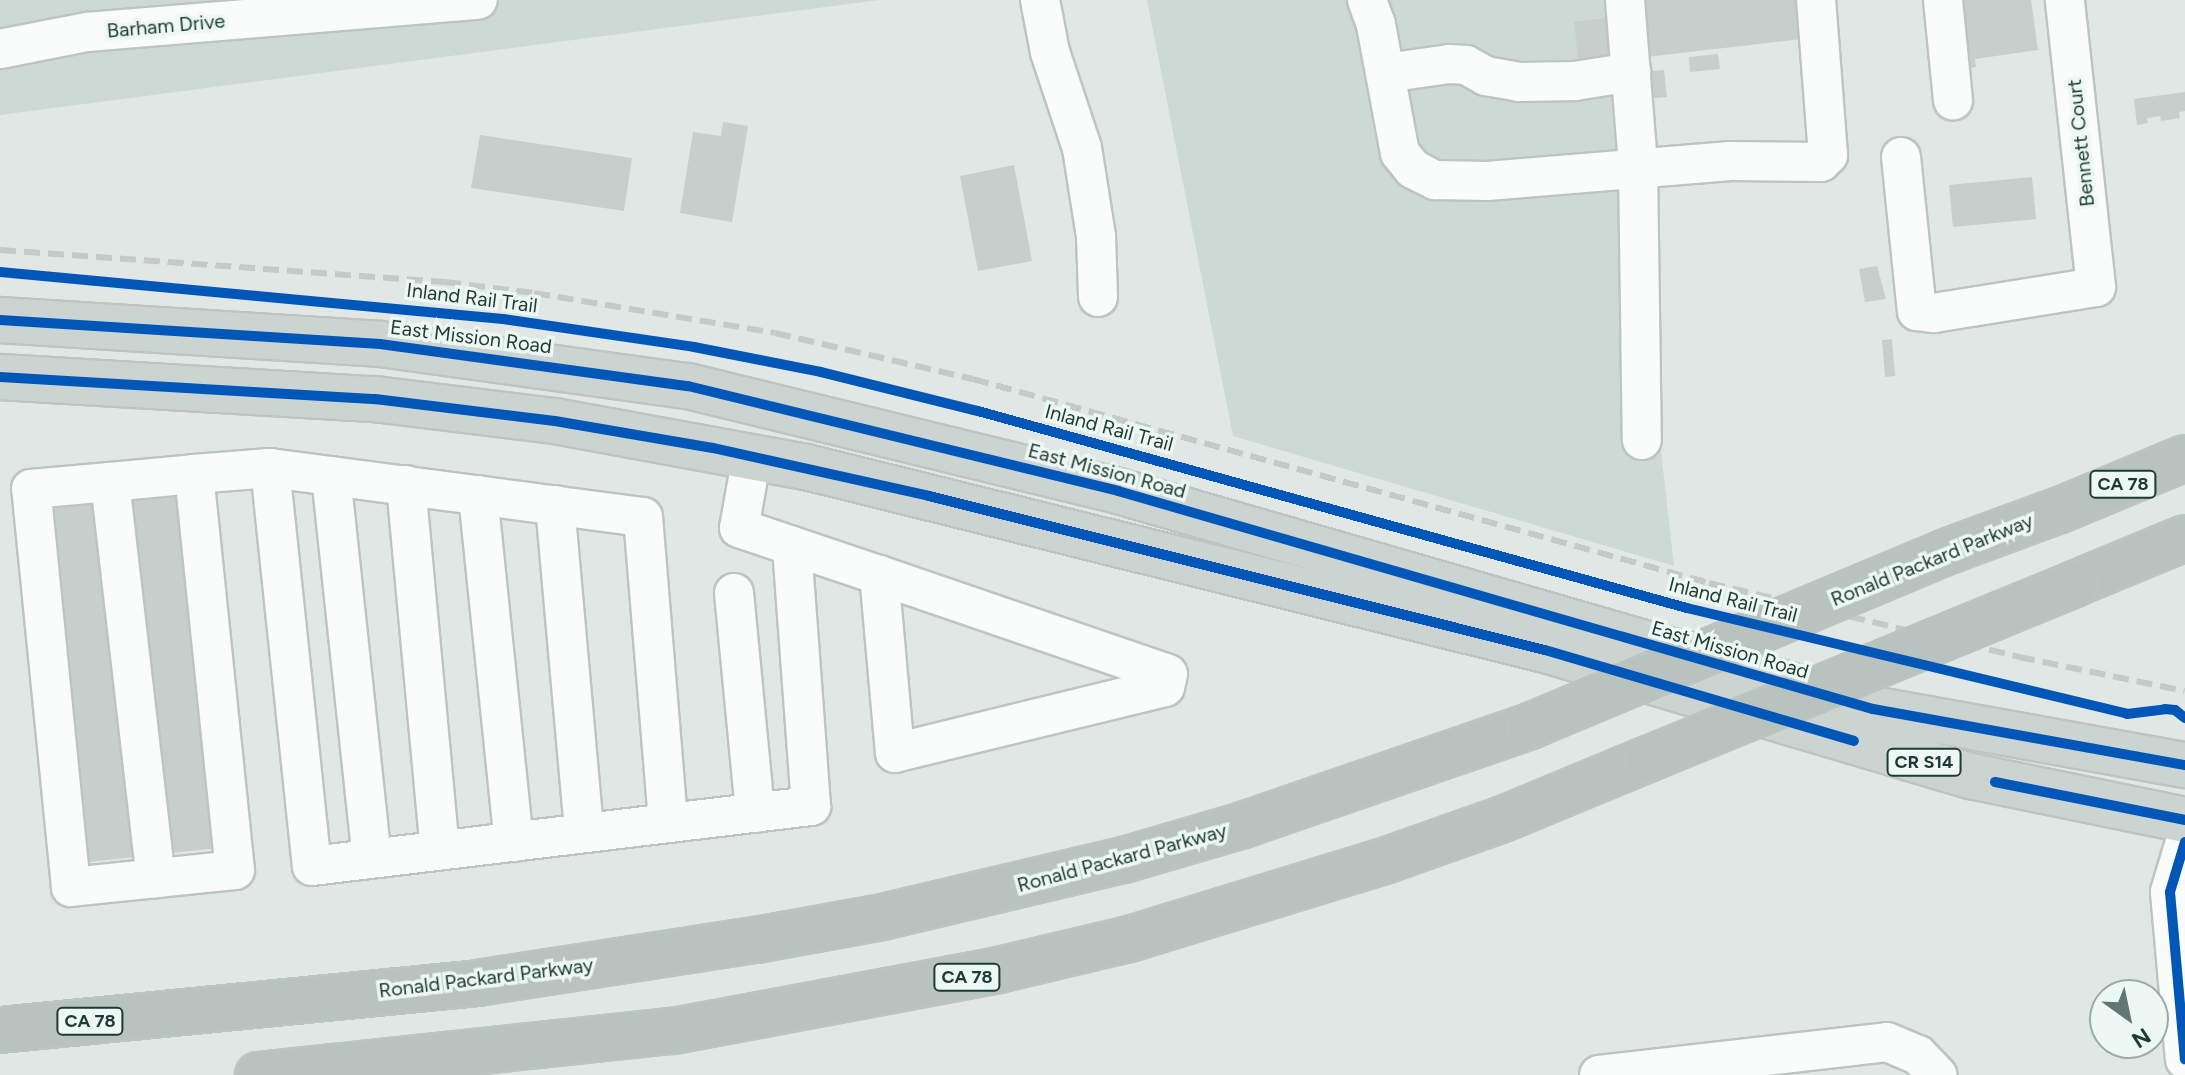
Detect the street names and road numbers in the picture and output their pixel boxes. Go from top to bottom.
street label: Barham Drive [106,9,226,43]
street label: Bennett Court [2062,78,2100,208]
street label: Inland Rail Trail [405,278,539,318]
street label: East Mission Road [389,315,553,359]
street label: Inland Rail Trail [1042,399,1176,457]
street label: East Mission Road [1025,438,1189,504]
road number: CA 78 [2089,470,2157,498]
street label: Ronald Packard Parkway [1827,508,2037,612]
street label: Inland Rail Trail [1666,572,1800,628]
street label: East Mission Road [1649,616,1811,684]
road number: CR S14 [1886,748,1962,776]
street label: Ronald Packard Parkway [1015,818,1229,898]
street label: Ronald Packard Parkway [377,953,595,1003]
road number: CA 78 [933,963,1001,991]
road number: CA 78 [56,1007,124,1035]

